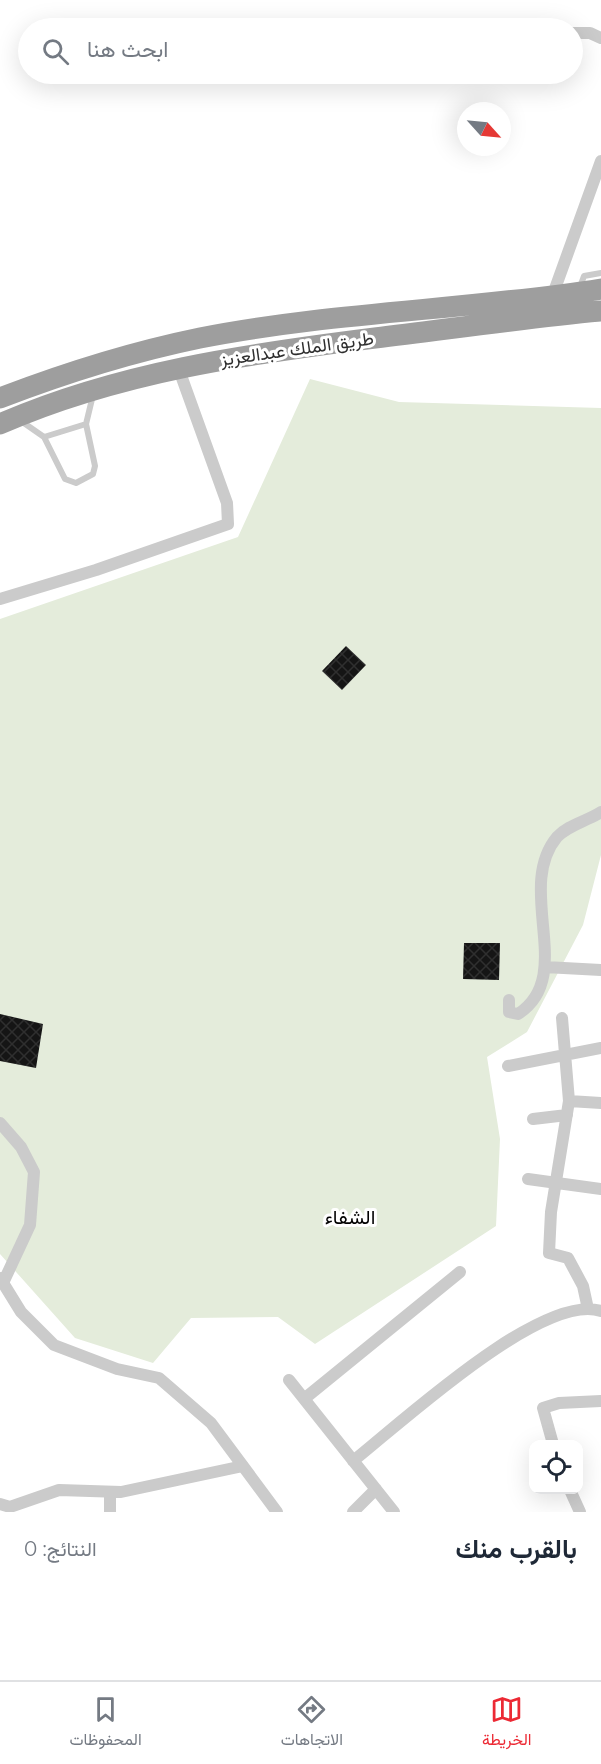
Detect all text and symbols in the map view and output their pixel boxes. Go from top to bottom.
search box [18,18,583,84]
icon: search [39,35,72,68]
text: ابحث هنا [87,36,168,63]
north arrow [457,102,511,156]
street label: طريق الملك عبدالعزيز [218,327,375,371]
district label: الشفاء [325,1205,375,1229]
map controls [529,1440,583,1494]
button: locate [529,1440,583,1494]
text: بالقرب منك [455,1533,577,1565]
text: النتائج: 0 [24,1537,97,1561]
tab: المحفوظات [70,1693,142,1754]
tab: الاتجاهات [281,1693,343,1754]
tab: الخريطة [482,1693,531,1754]

